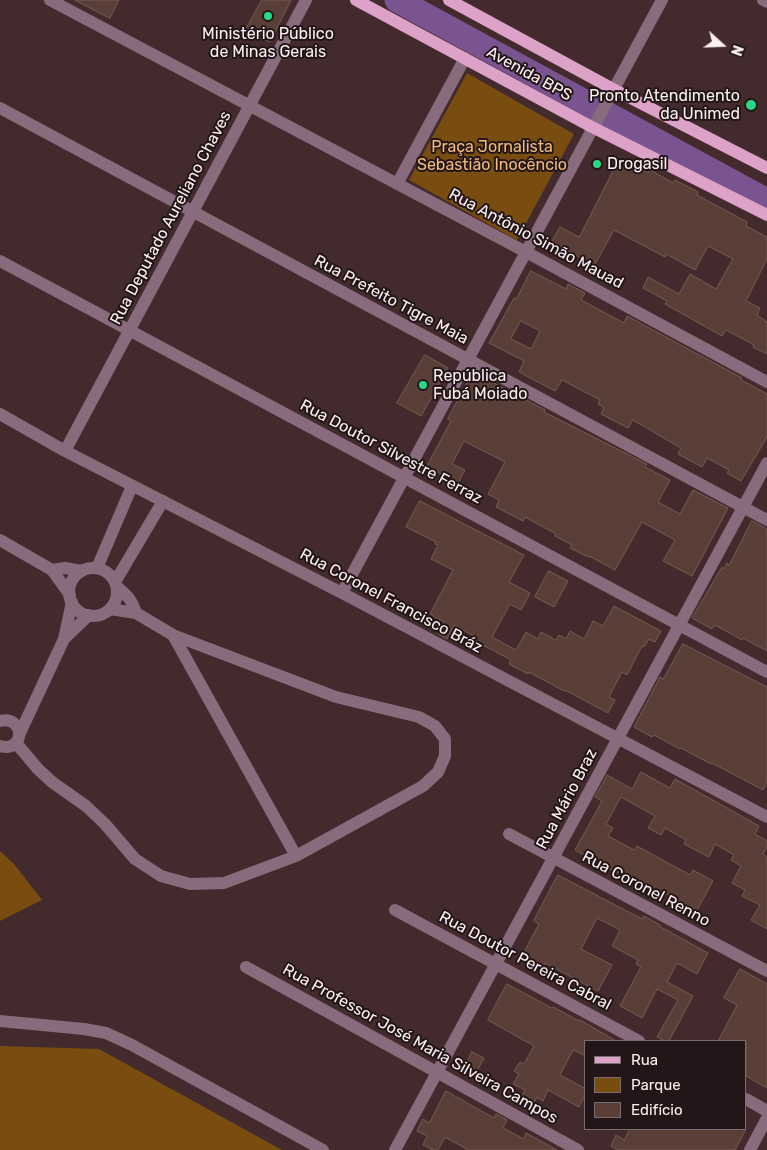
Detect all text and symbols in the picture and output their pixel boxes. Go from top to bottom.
marker: Ministério Público de Minas Gerais [262,10,274,22]
north arrow [697,20,747,70]
place label: Ministério Público de Minas Gerais [202,24,334,62]
street label: Avenida BPS [483,43,575,105]
text: N [727,43,746,58]
place label: Pronto Atendimento da Unimed [589,86,740,124]
marker: Pronto Atendimento da Unimed [744,98,758,112]
street label: Rua Deputado Aureliano Chaves [106,108,236,328]
park label: Praça Jornalista Sebastião Inocêncio [417,137,567,175]
place label: Drogasil [607,154,667,174]
marker: Drogasil [591,158,603,170]
street label: Rua Antônio Simão Mauad [446,185,626,293]
street label: Rua Prefeito Tigre Maia [311,251,471,349]
place label: República Fubá Moiado [433,366,527,404]
marker: República Fubá Moiado [417,379,429,391]
street label: Rua Doutor Silvestre Ferraz [297,396,485,508]
street label: Rua Coronel Francisco Bráz [296,545,486,657]
street label: Rua Mário Braz [532,745,602,853]
street label: Rua Coronel Renno [579,847,713,931]
street label: Rua Doutor Pereira Cabral [436,907,614,1015]
street label: Rua Professor José Maria Silveira Campos [279,960,561,1128]
legend [584,1040,747,1130]
text: Rua [631,1051,658,1069]
text: Parque [631,1076,681,1094]
text: Edifício [631,1101,683,1119]

